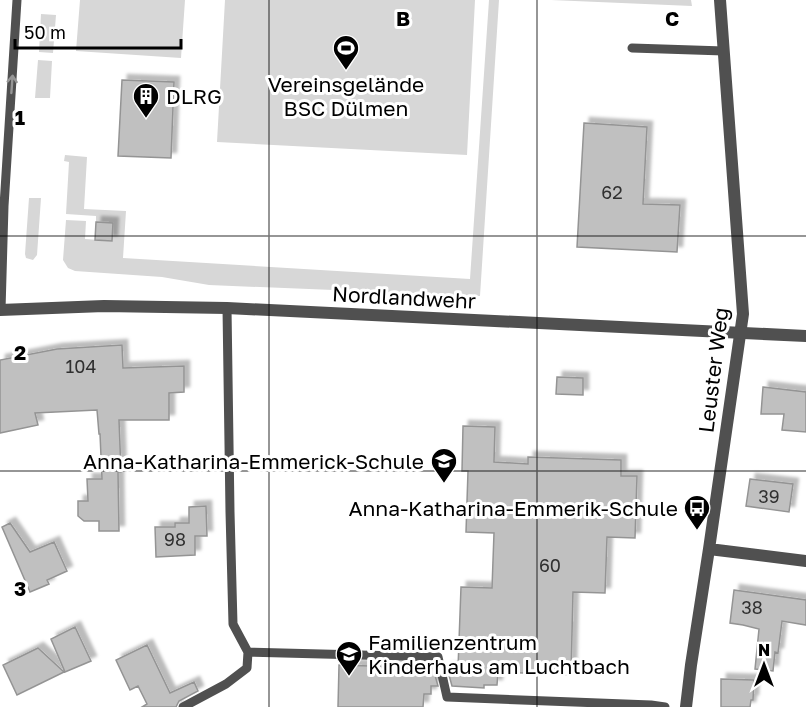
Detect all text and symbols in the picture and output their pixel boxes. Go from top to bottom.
text: B [396,6,410,30]
text: C [665,6,679,30]
scale bar [15,12,182,50]
text: 50 m [24,21,66,43]
sports icon: Vereinsgelände BSC Dülmen [331,33,361,71]
place label: Vereinsgelände BSC Dülmen [268,71,424,121]
one-way arrow [6,75,17,95]
building icon: DLRG [131,81,161,119]
place label: DLRG [166,83,222,109]
text: 1 [15,105,25,129]
house number: 62 [601,181,623,203]
street label: Nordlandwehr [331,280,477,314]
street label: Leuster Weg [692,306,734,434]
text: 2 [14,340,26,364]
house number: 104 [66,355,96,377]
school or university icon: Anna-Katharina-Emmerick-Schule [429,446,459,484]
place label: Anna-Katharina-Emmerick-Schule [83,448,424,474]
house number: 39 [758,485,780,507]
bus stop icon: Anna-Katharina-Emmerik-Schule [682,493,712,531]
place label: Anna-Katharina-Emmerik-Schule [348,495,678,521]
house number: 98 [164,528,186,550]
house number: 60 [539,554,561,576]
text: 3 [14,576,26,600]
house number: 38 [741,596,763,618]
place label: Familienzentrum Kinderhaus am Luchtbach [368,629,630,679]
north arrow [734,635,794,695]
school or university icon: Familienzentrum Kinderhaus am Luchtbach [334,639,364,677]
text: N [758,640,770,660]

